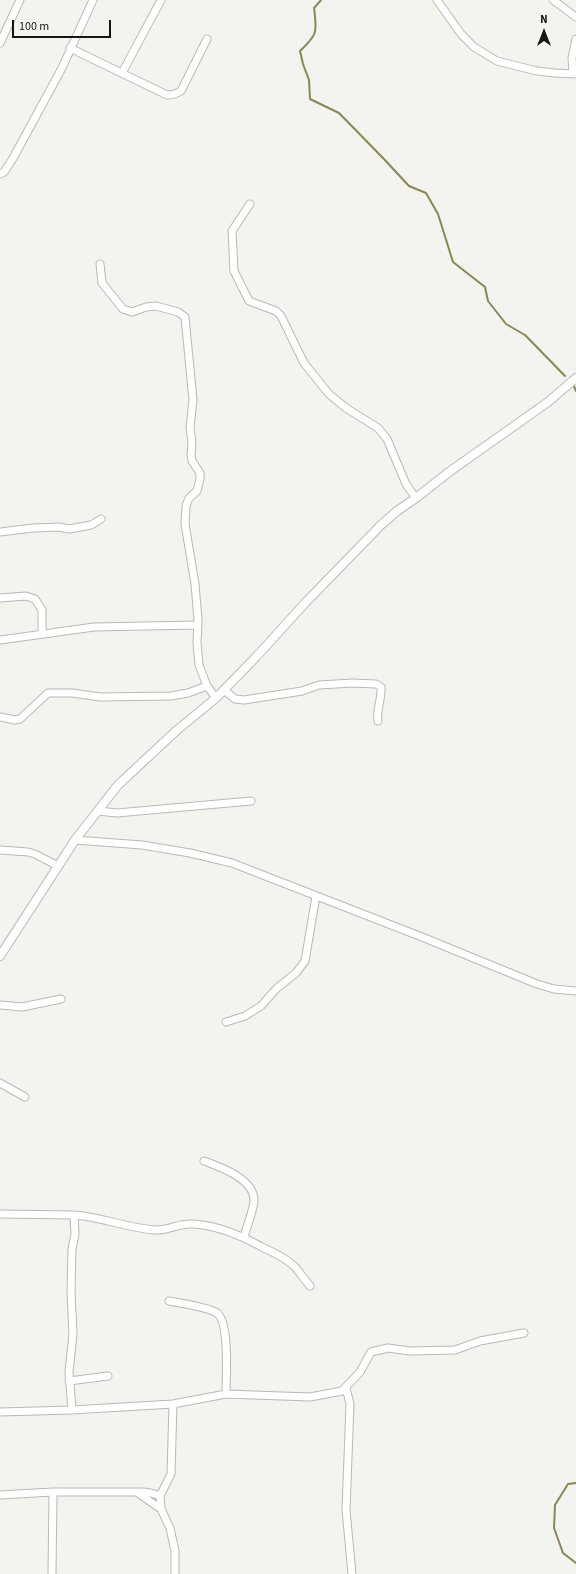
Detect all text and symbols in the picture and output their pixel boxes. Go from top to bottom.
scale bar [14,12,113,38]
north arrow [524,12,564,52]
text: N [540,12,548,27]
text: 100 m [19,18,49,35]

